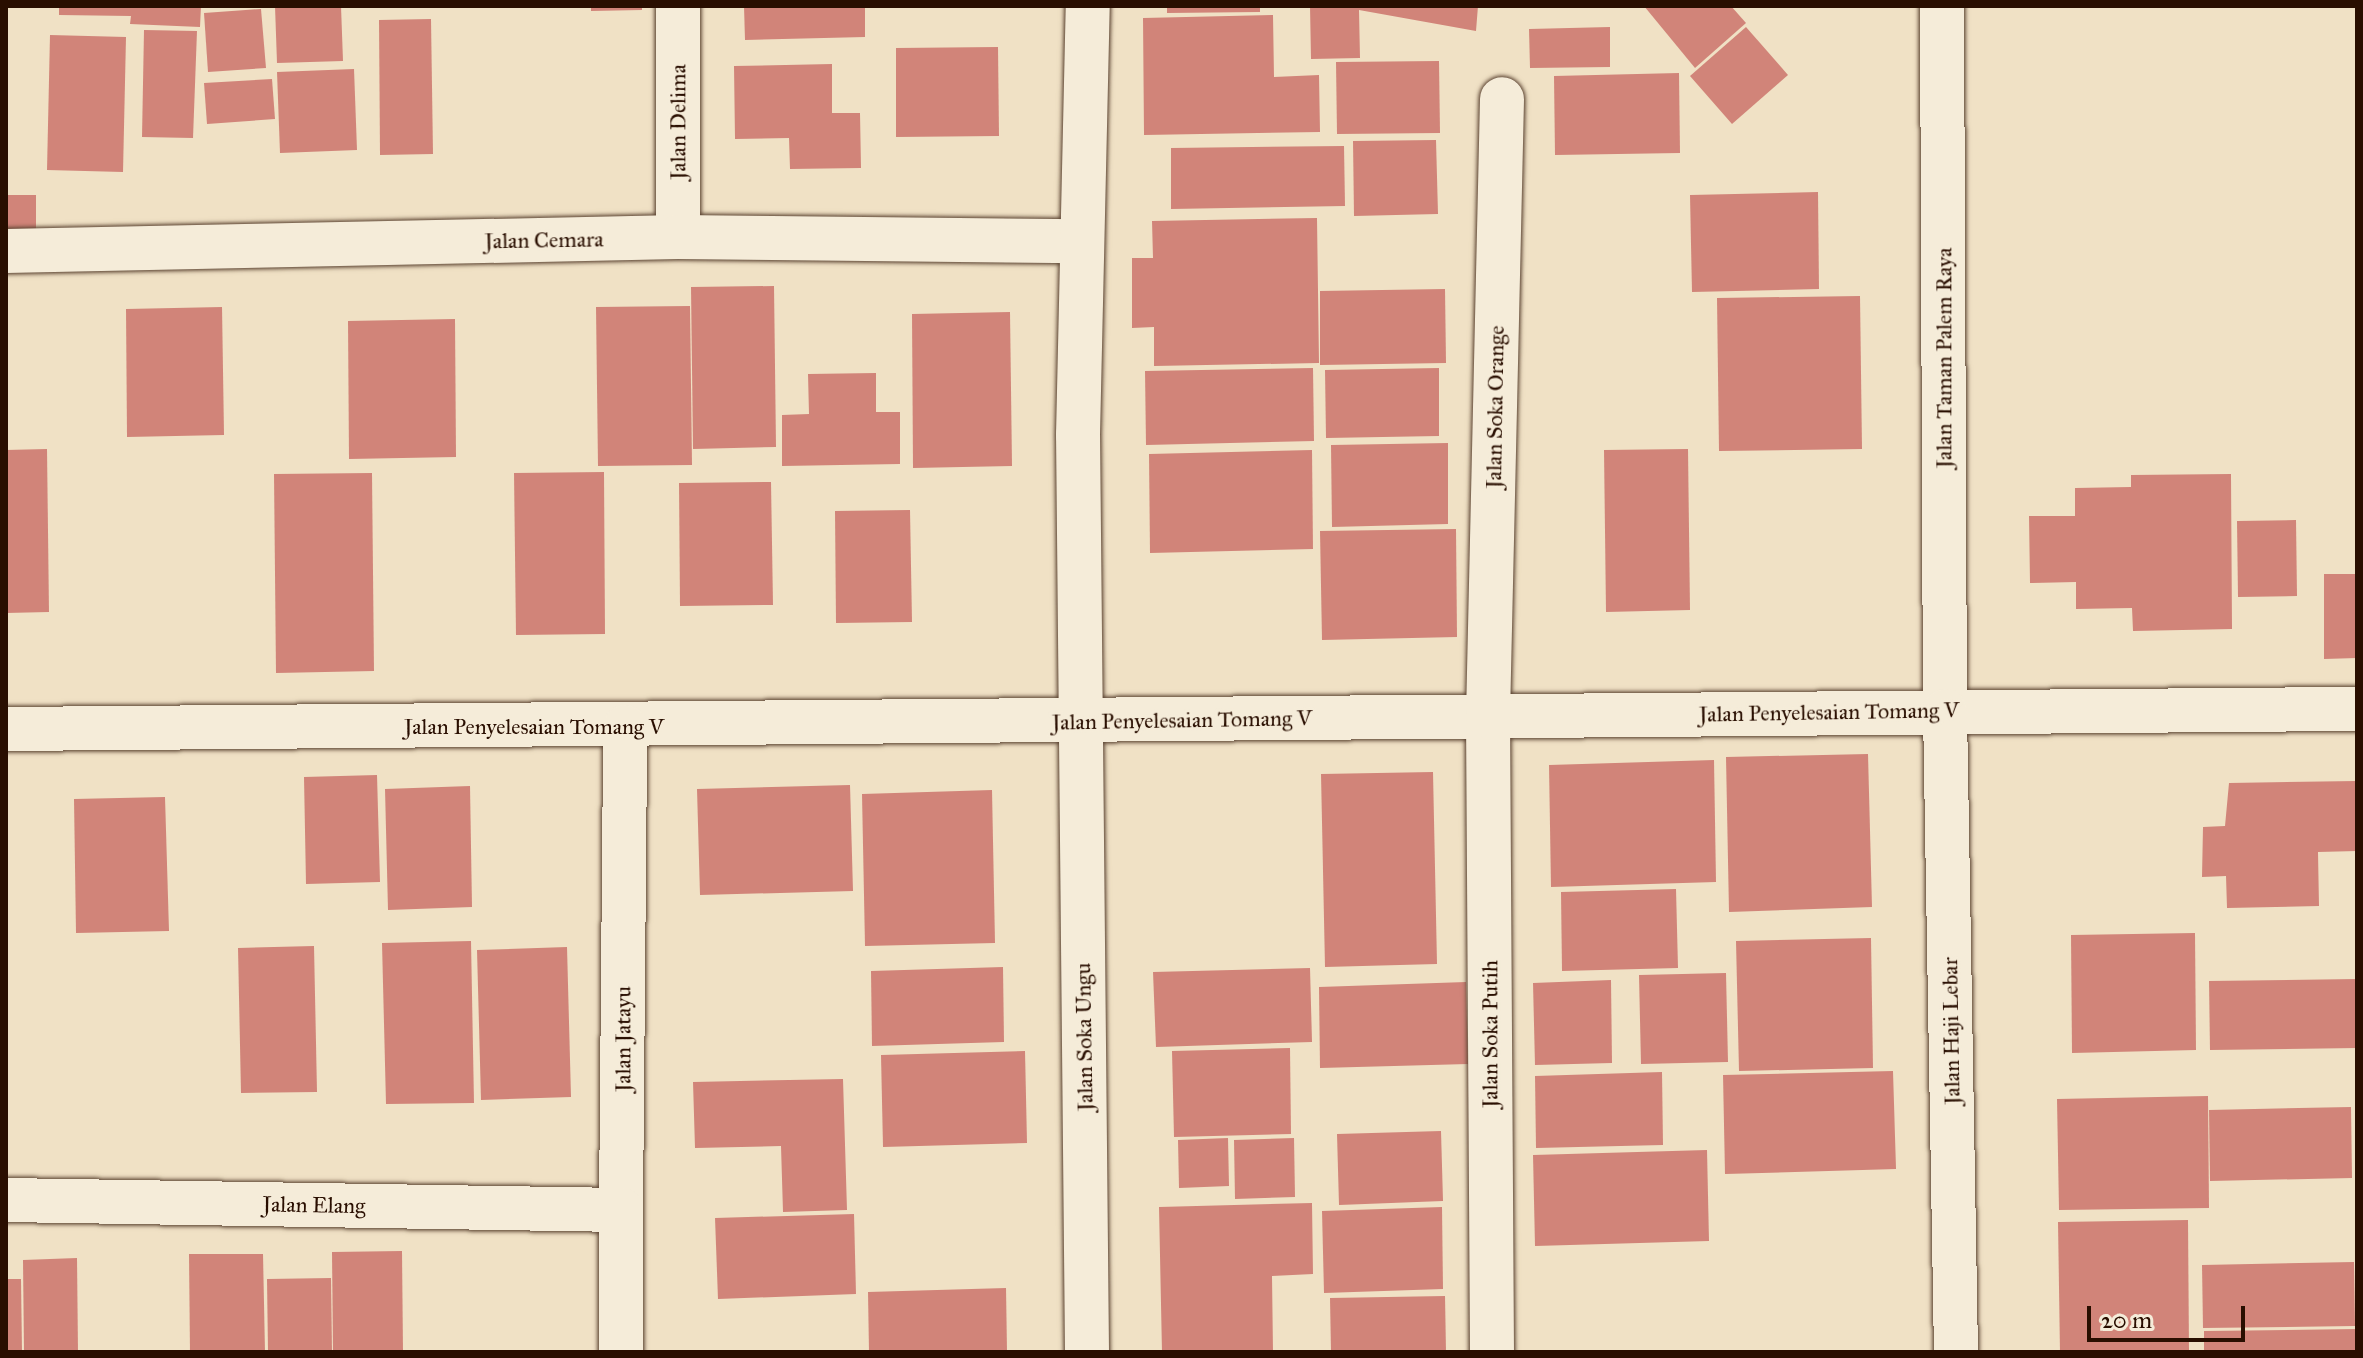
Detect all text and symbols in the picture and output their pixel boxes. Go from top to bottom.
street label: Jalan Delima [665,64,691,180]
street label: Jalan Cemara [484,226,604,254]
street label: Jalan Taman Palem Raya [1931,248,1957,468]
street label: Jalan Soka Orange [1480,325,1510,489]
street label: Jalan Penyelesaian Tomang V [1699,697,1959,727]
street label: Jalan Penyelesaian Tomang V [1052,705,1312,735]
street label: Jalan Penyelesaian Tomang V [404,714,664,740]
street label: Jalan Haji Lebar [1937,957,1965,1105]
street label: Jalan Soka Putih [1477,960,1503,1108]
street label: Jalan Soka Ungu [1070,963,1098,1111]
street label: Jalan Jatayu [610,986,636,1092]
street label: Jalan Elang [262,1191,366,1219]
scale bar [2091,1290,2249,1340]
text: 20 m [2101,1305,2152,1335]

